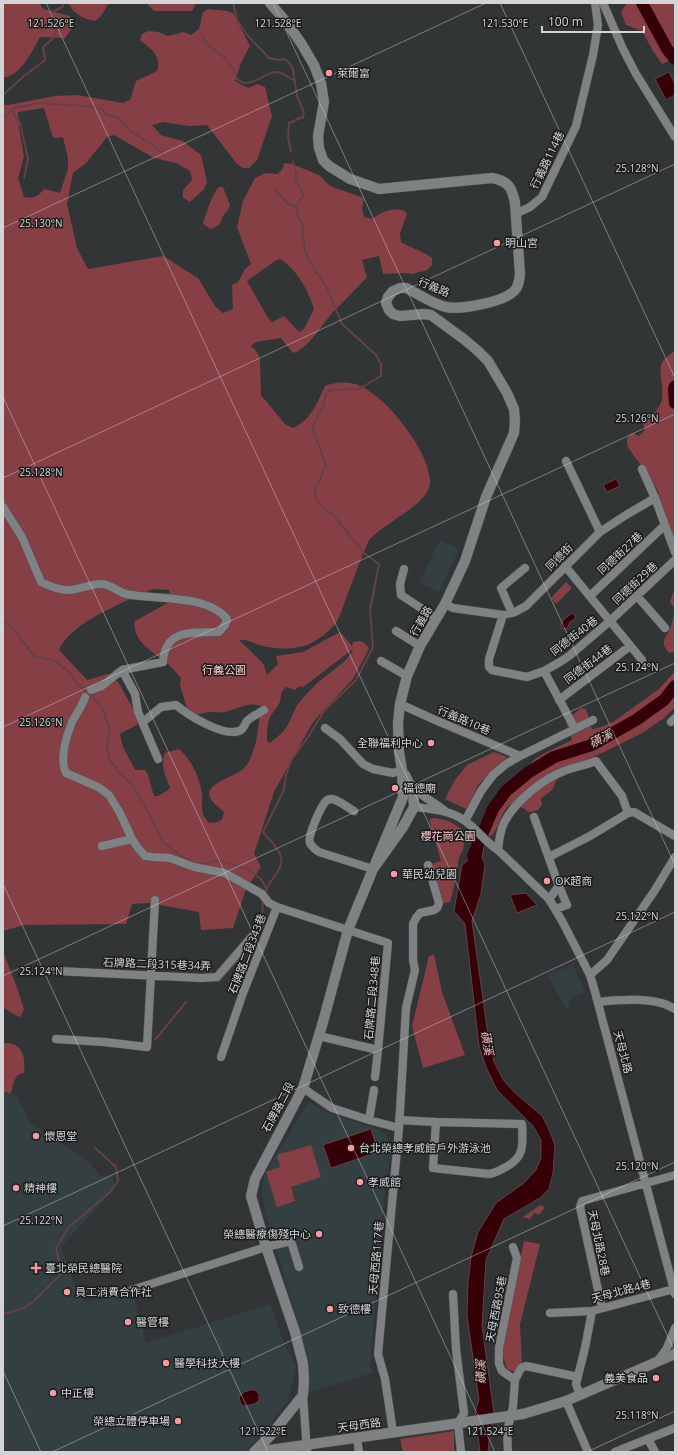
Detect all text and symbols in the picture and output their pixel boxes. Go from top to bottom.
scale bar [542,8,644,34]
text: 100 m [548,13,583,30]
text: 121.526°E [28,16,74,30]
text: 121.528°E [255,16,301,30]
text: 121.530°E [482,16,528,30]
place label: 萊爾富 [337,65,370,80]
marker: 萊爾富 [324,68,334,78]
street label: 行義路114巷 [526,128,567,191]
text: 25.128°N [615,161,659,175]
text: 25.130°N [19,216,63,230]
place label: 明山宮 [505,235,538,250]
marker: 明山宮 [492,238,502,248]
street label: 行義路 [416,273,452,300]
text: 25.126°N [615,411,659,425]
text: 25.128°N [19,465,63,479]
street label: 同德街27巷 [594,528,645,577]
street label: 同德街 [542,540,576,574]
street label: 同德街29巷 [609,558,660,607]
street label: 行義路 [406,603,435,639]
street label: 同德街40巷 [547,612,601,659]
street label: 同德街44巷 [561,641,615,687]
text: 25.124°N [615,660,659,674]
park label: 行義公園 [202,662,246,677]
street label: 行義路10巷 [435,702,493,738]
text: 25.126°N [19,715,63,729]
water label: 磺溪 [586,725,617,752]
place label: 全聯福利中心 [357,735,423,750]
marker: 全聯福利中心 [426,738,436,748]
place label: 福德廟 [403,780,436,795]
marker: 福德廟 [390,783,400,793]
park label: 櫻花崗公園 [421,828,476,843]
place label: 華民幼兒園 [402,866,457,881]
marker: 華民幼兒園 [389,869,399,879]
place label: OK超商 [555,873,592,888]
marker: OK超商 [542,876,552,886]
text: 25.122°N [615,909,659,923]
street label: 石牌路二段343巷 [224,912,269,996]
street label: 石牌路二段315巷34弄 [103,954,211,973]
street label: 石牌路二段348巷 [360,955,383,1041]
text: 25.124°N [19,964,63,978]
street label: 天母北路 [611,1029,636,1075]
water label: 磺溪 [477,1030,498,1058]
street label: 石牌路二段 [258,1079,297,1135]
place label: 懷恩堂 [44,1128,77,1143]
marker: 懷恩堂 [31,1131,41,1141]
place label: 台北榮總孝威館戶外游泳池 [359,1140,491,1155]
marker: 台北榮總孝威館戶外游泳池 [346,1143,356,1153]
text: 25.120°N [615,1159,659,1173]
place label: 孝威館 [368,1174,401,1189]
marker: 孝威館 [355,1177,365,1187]
place label: 精神樓 [24,1180,57,1195]
marker: 精神樓 [11,1183,21,1193]
street label: 天母北路28巷 [585,1208,614,1278]
text: 25.122°N [19,1213,63,1227]
street label: 天母西路117巷 [365,1221,386,1295]
place label: 榮總醫療傷殘中心 [223,1226,311,1241]
marker: 榮總醫療傷殘中心 [314,1229,324,1239]
place label: 臺北榮民總醫院 [45,1260,122,1275]
marker: 臺北榮民總醫院 [30,1262,42,1274]
street label: 天母西路95巷 [482,1274,509,1344]
street label: 天母北路4巷 [589,1275,652,1306]
place label: 員工消費合作社 [75,1284,152,1299]
marker: 員工消費合作社 [62,1287,72,1297]
place label: 致德樓 [338,1301,371,1316]
marker: 致德樓 [325,1304,335,1314]
place label: 醫管樓 [136,1314,169,1329]
marker: 醫管樓 [123,1317,133,1327]
place label: 醫學科技大樓 [174,1355,240,1370]
marker: 醫學科技大樓 [161,1358,171,1368]
water label: 磺溪 [472,1358,489,1384]
place label: 義美食品 [604,1370,648,1385]
marker: 義美食品 [651,1373,661,1383]
place label: 中正樓 [61,1385,94,1400]
marker: 中正樓 [48,1388,58,1398]
text: 25.118°N [615,1408,659,1422]
place label: 榮總立體停車場 [93,1413,170,1428]
street label: 天母西路 [336,1414,382,1435]
marker: 榮總立體停車場 [173,1416,183,1426]
text: 121.522°E [240,1424,286,1438]
text: 121.524°E [467,1424,513,1438]

